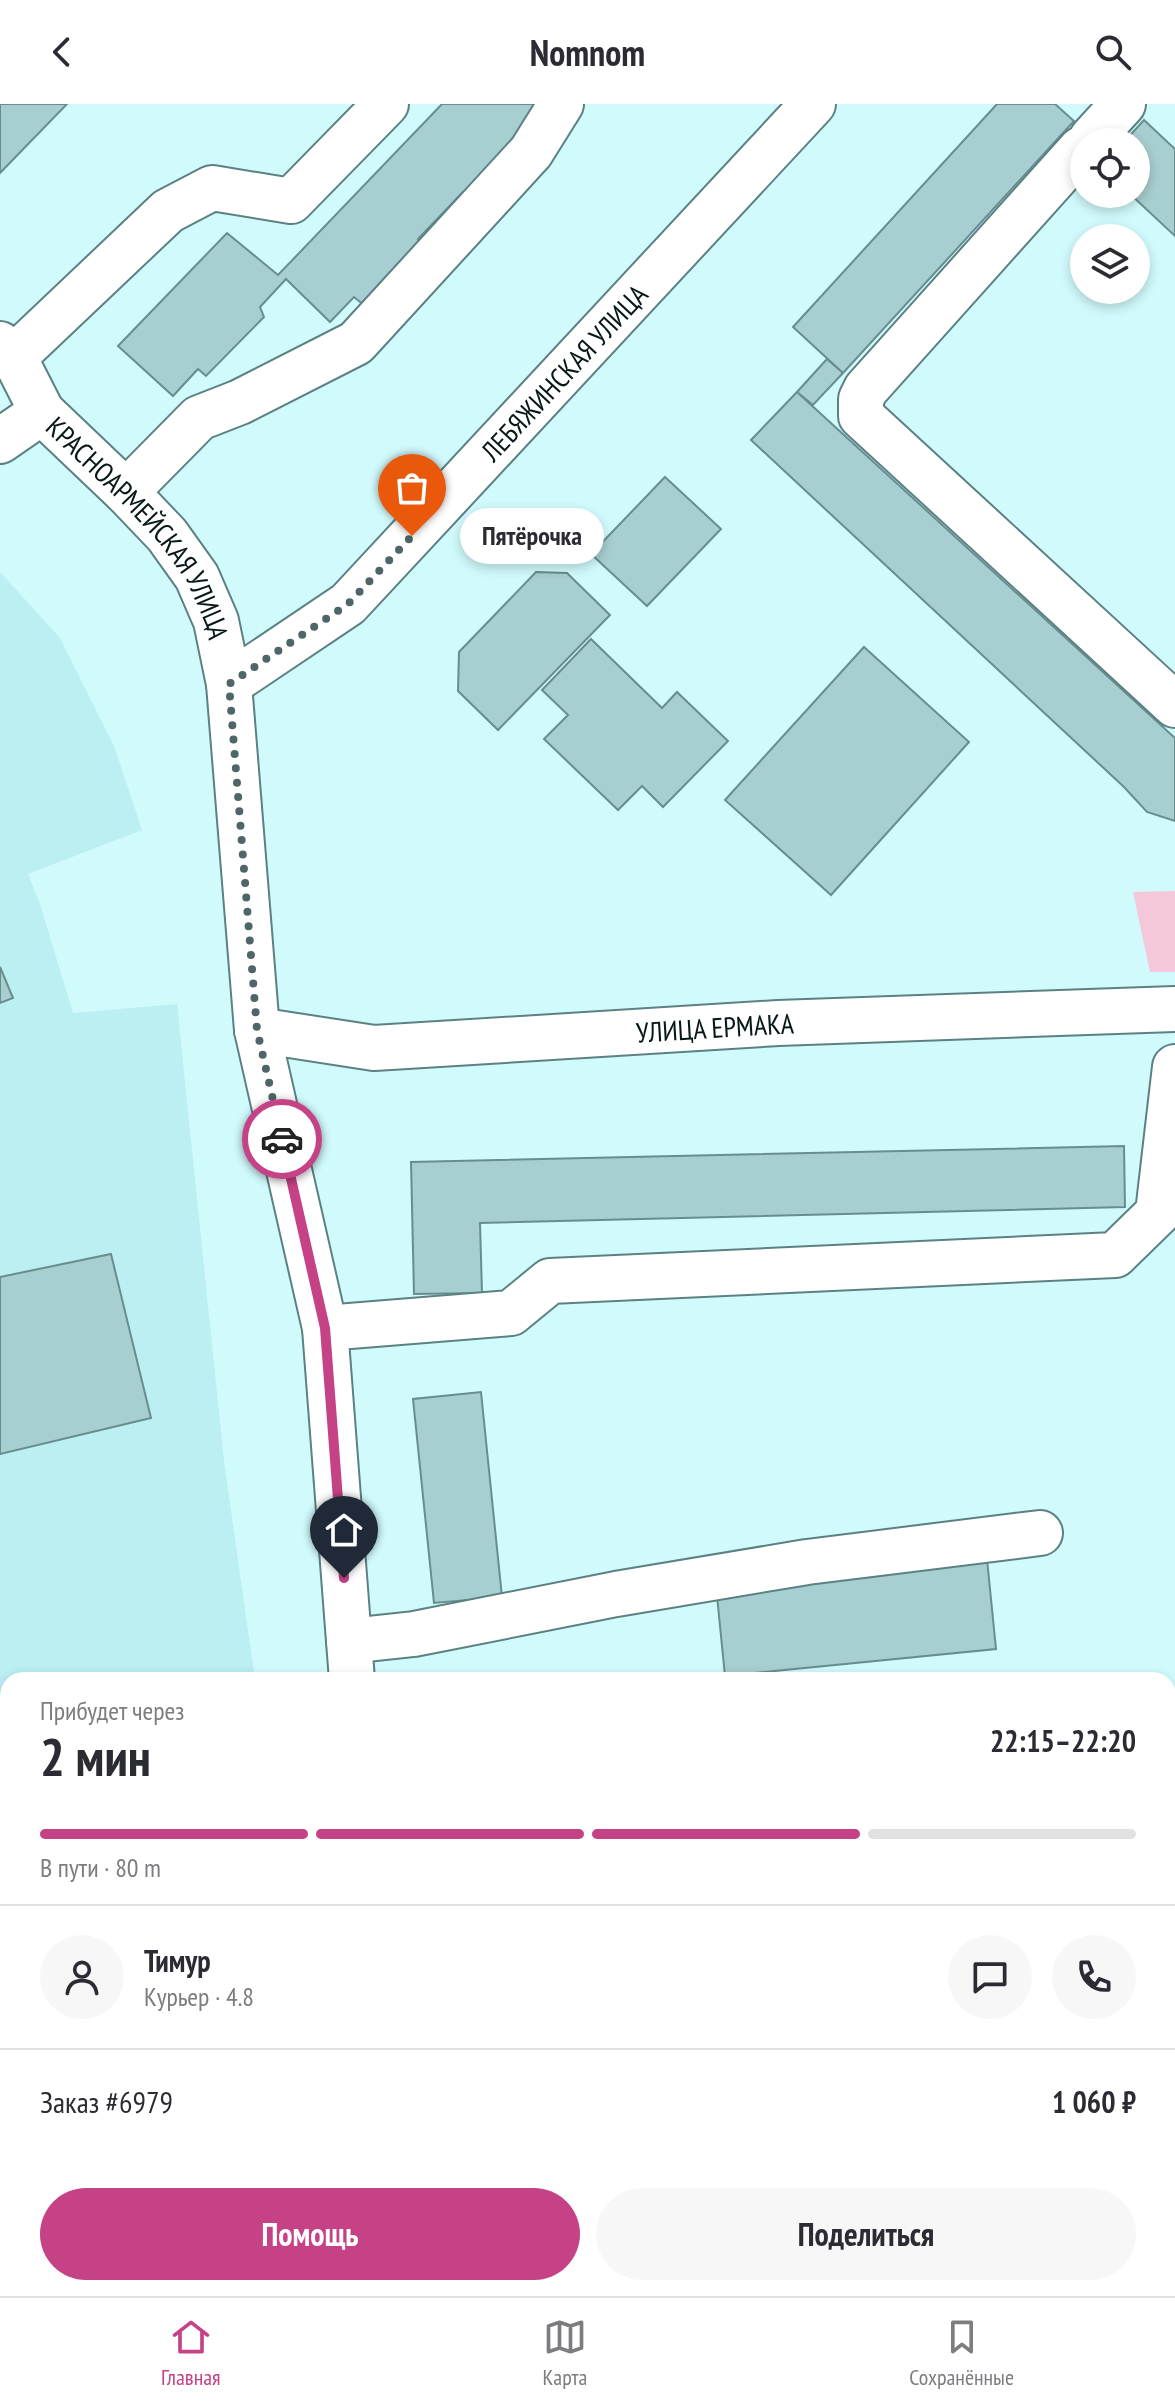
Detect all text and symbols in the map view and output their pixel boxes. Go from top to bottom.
text: Nomnom [530,29,645,76]
icon: back [40,30,84,74]
icon: search [1091,30,1135,74]
map controls [1070,128,1150,304]
button: locate [1070,128,1150,208]
button: layers [1070,224,1150,304]
street label: ЛЕБЯЖИНСКАЯ УЛИЦА [472,275,655,469]
street label: КРАСНОАРМЕЙСКАЯ УЛИЦА [39,408,238,643]
pin [378,454,446,536]
icon: bag [390,466,434,510]
callout: Пятёрочка [460,508,604,564]
text: Пятёрочка [482,519,582,552]
street label: УЛИЦА ЕРМАКА [635,1004,795,1050]
courier [242,1099,322,1179]
icon: car [260,1117,304,1161]
pin [310,1496,378,1578]
icon: home [322,1508,366,1552]
text: Прибудет через [40,1694,184,1727]
text: 22:15–22:20 [990,1721,1136,1760]
text: 2 мин [40,1723,151,1790]
text: В пути · 80 m [40,1851,161,1884]
button: person [40,1935,124,2019]
button: chat [948,1935,1032,2019]
button: phone [1052,1935,1136,2019]
text: Тимур [144,1941,211,1980]
text: Курьер · 4.8 [144,1980,254,2013]
text: Заказ #6979 [40,2082,173,2121]
text: 1 060 ₽ [1052,2082,1136,2121]
button: Помощь [40,2188,580,2280]
button: Поделиться [596,2188,1136,2280]
tab: Главная [161,2315,221,2391]
tab: Карта [543,2315,587,2391]
tab: Сохранённые [909,2315,1014,2391]

